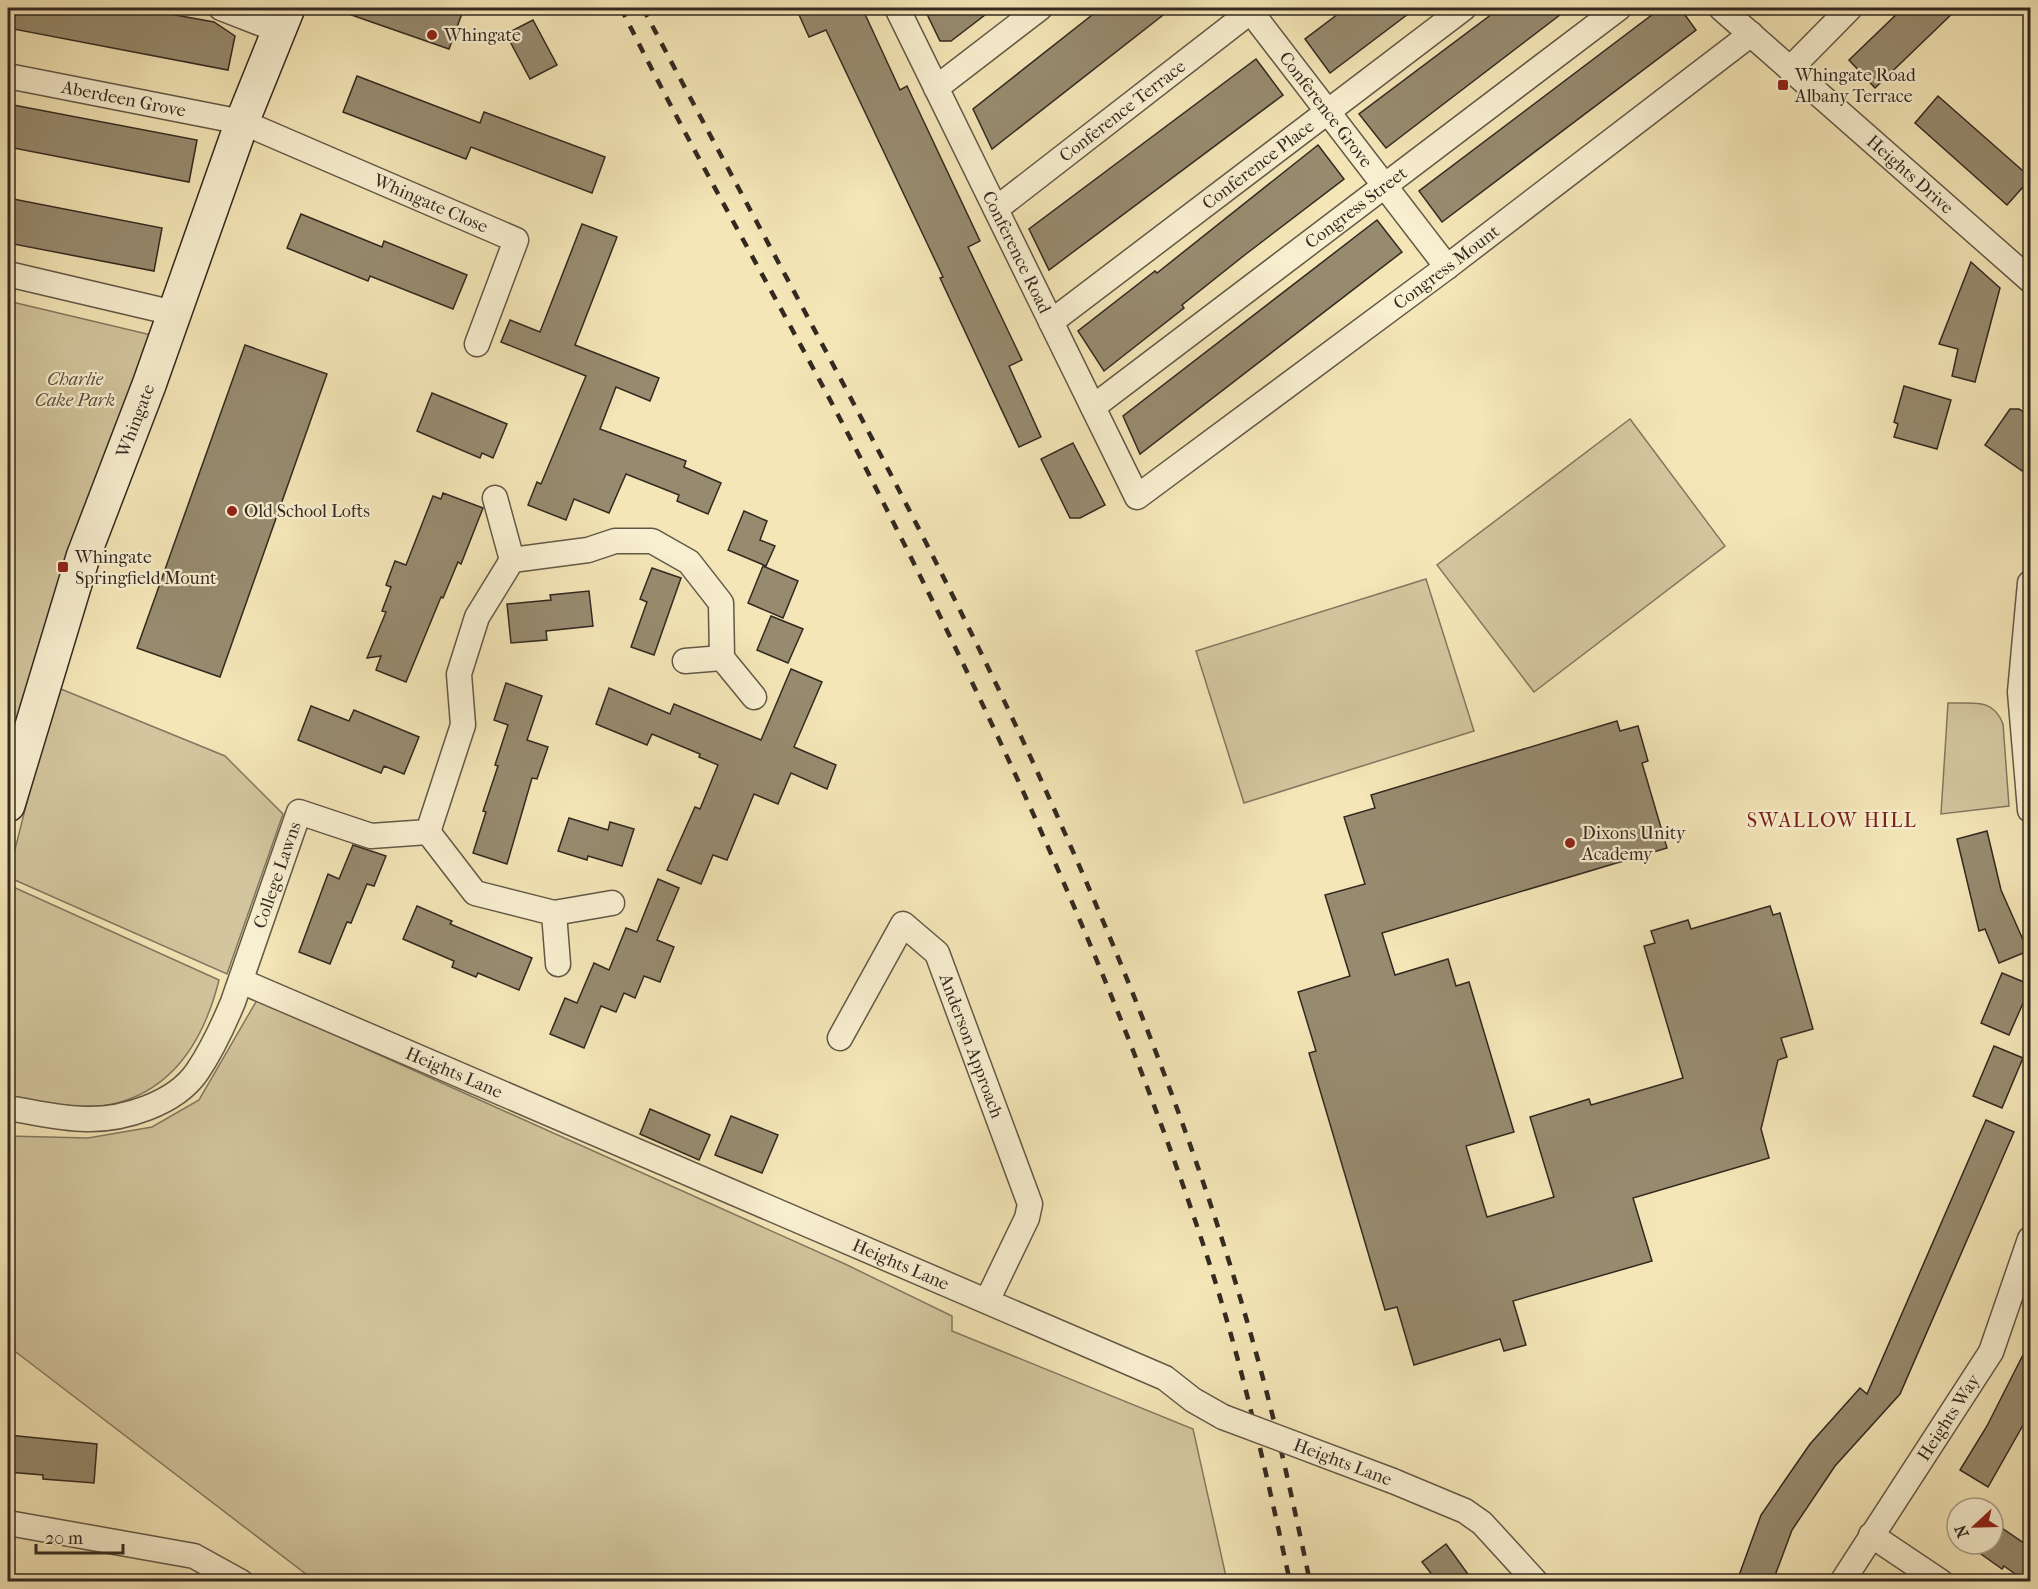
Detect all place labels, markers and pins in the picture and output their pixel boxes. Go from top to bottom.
place label: Whingate [443,25,521,46]
marker: Whingate [425,28,439,42]
place label: Whingate Road Albany Terrace [1794,65,1916,107]
marker: Whingate Road Albany Terrace [1776,78,1790,92]
place label: Old School Lofts [244,501,370,522]
marker: Old School Lofts [225,504,239,518]
place label: Whingate Springfield Mount [74,547,217,589]
marker: Whingate Springfield Mount [56,560,70,574]
place label: Dixons Unity Academy [1581,823,1687,865]
marker: Dixons Unity Academy [1563,836,1577,850]

